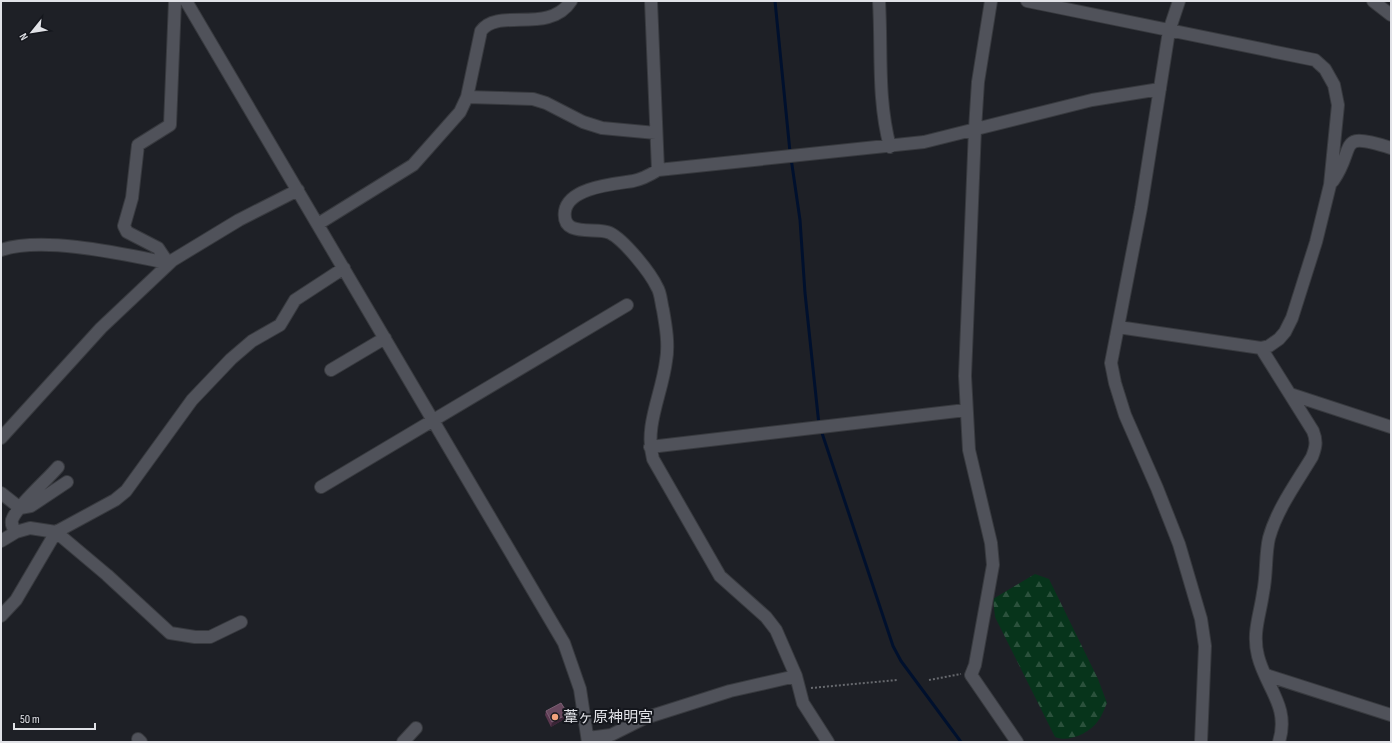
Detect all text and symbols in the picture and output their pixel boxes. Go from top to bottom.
north arrow [12,12,52,52]
text: N [17,31,31,43]
scale bar [14,705,95,731]
place label: 葦ヶ原神明宮 [563,708,653,727]
text: 50 m [20,712,40,727]
marker: 葦ヶ原神明宮 [550,712,560,722]

